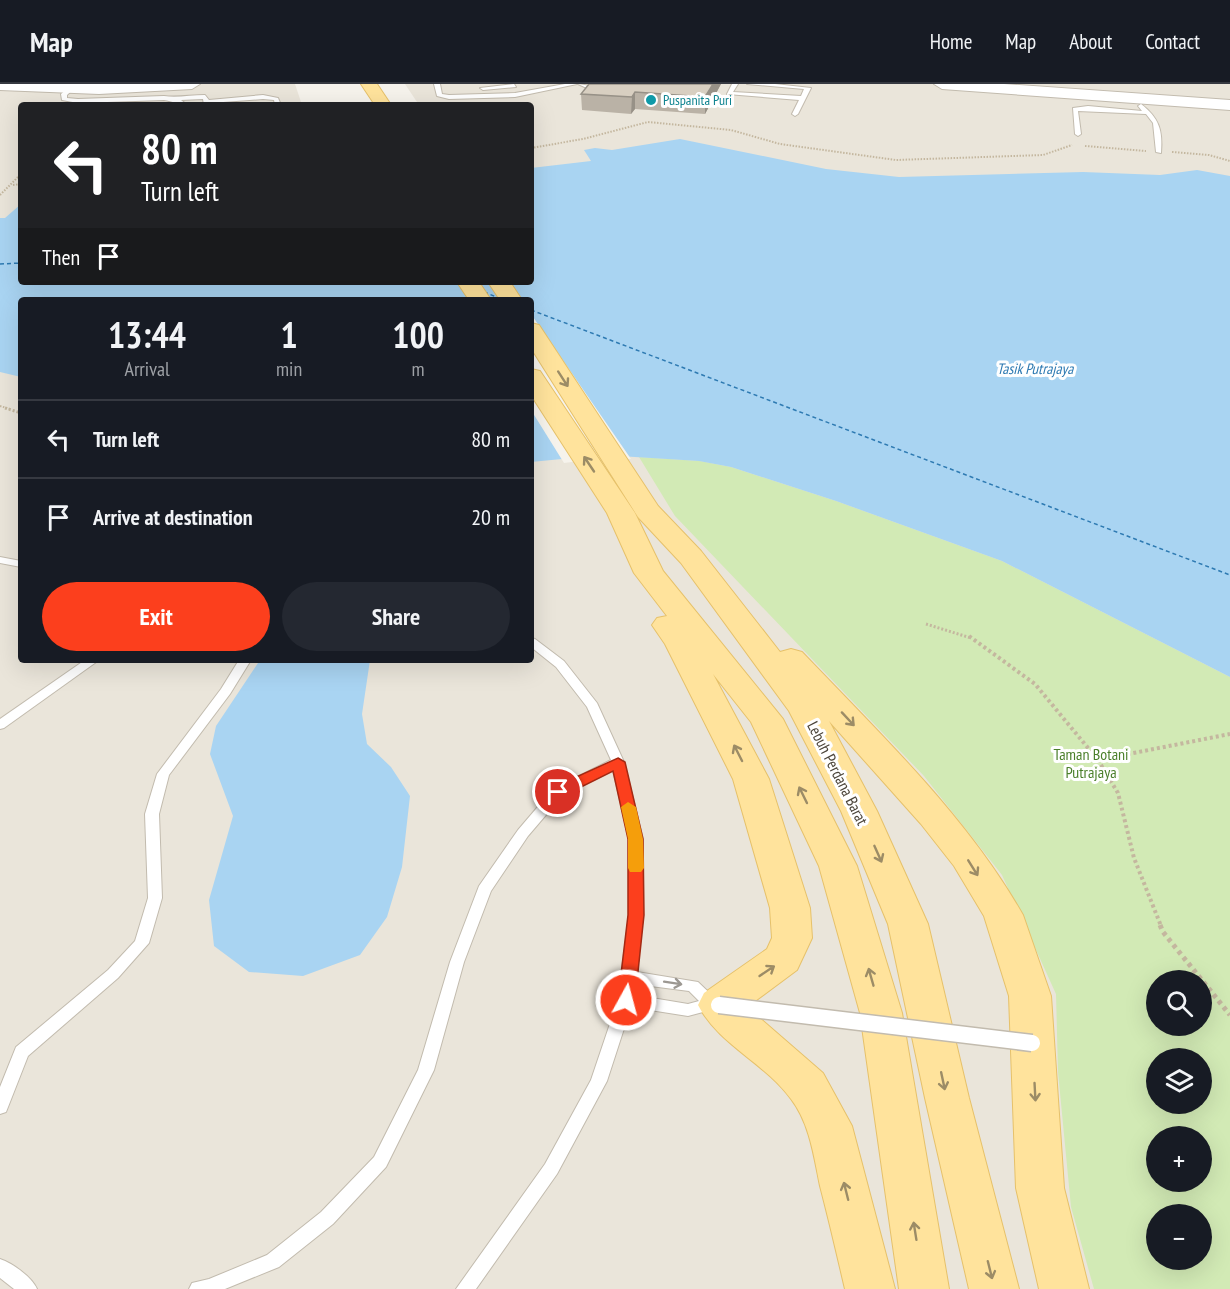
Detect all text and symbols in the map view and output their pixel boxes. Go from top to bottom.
text: Map [30,23,73,60]
text: Home [930,28,972,55]
text: Map [1005,28,1036,55]
text: About [1069,28,1112,55]
text: Contact [1145,28,1200,55]
place label: Puspanita Puri [663,91,732,109]
marker: Puspanita Puri [644,93,658,107]
text: 80 m [141,121,218,176]
icon: left [42,126,120,204]
text: Turn left [141,174,219,208]
icon: arrive [92,240,125,273]
text: Then [42,243,80,271]
text: 13:44 [108,311,186,358]
text: 1 [280,311,298,358]
text: 100 [392,311,444,358]
text: Arrival [124,356,170,382]
text: min [276,356,302,382]
text: m [412,356,425,382]
water label: Tasik Putrajaya [997,359,1074,378]
one-way arrow [557,370,569,386]
icon: left [42,423,75,456]
text: Turn left [93,425,159,453]
text: 80 m [471,425,510,453]
one-way arrow [583,456,595,473]
icon: arrive [42,501,75,534]
text: Arrive at destination [93,503,253,531]
text: 20 m [471,503,510,531]
button: Exit [42,582,270,651]
button: Share [282,582,510,651]
one-way arrow [840,711,854,726]
street label: Lebuh Perdana Barat [803,718,873,829]
park label: Taman Botani Putrajaya [1053,744,1129,782]
one-way arrow [731,745,743,763]
pin [532,766,583,817]
icon: arrive [541,775,574,808]
one-way arrow [797,787,808,805]
one-way arrow [873,845,884,863]
one-way arrow [967,859,980,876]
one-way arrow [758,965,774,977]
position arrow [594,968,658,1032]
one-way arrow [865,968,876,987]
map controls [1146,970,1212,1270]
button: search [1146,970,1212,1036]
one-way arrow [663,978,682,989]
button: layers [1146,1048,1212,1114]
one-way arrow [938,1071,949,1090]
one-way arrow [1030,1081,1041,1101]
button: + [1146,1126,1212,1192]
one-way arrow [839,1182,851,1201]
button: − [1146,1204,1212,1270]
one-way arrow [909,1222,920,1242]
one-way arrow [984,1261,996,1280]

